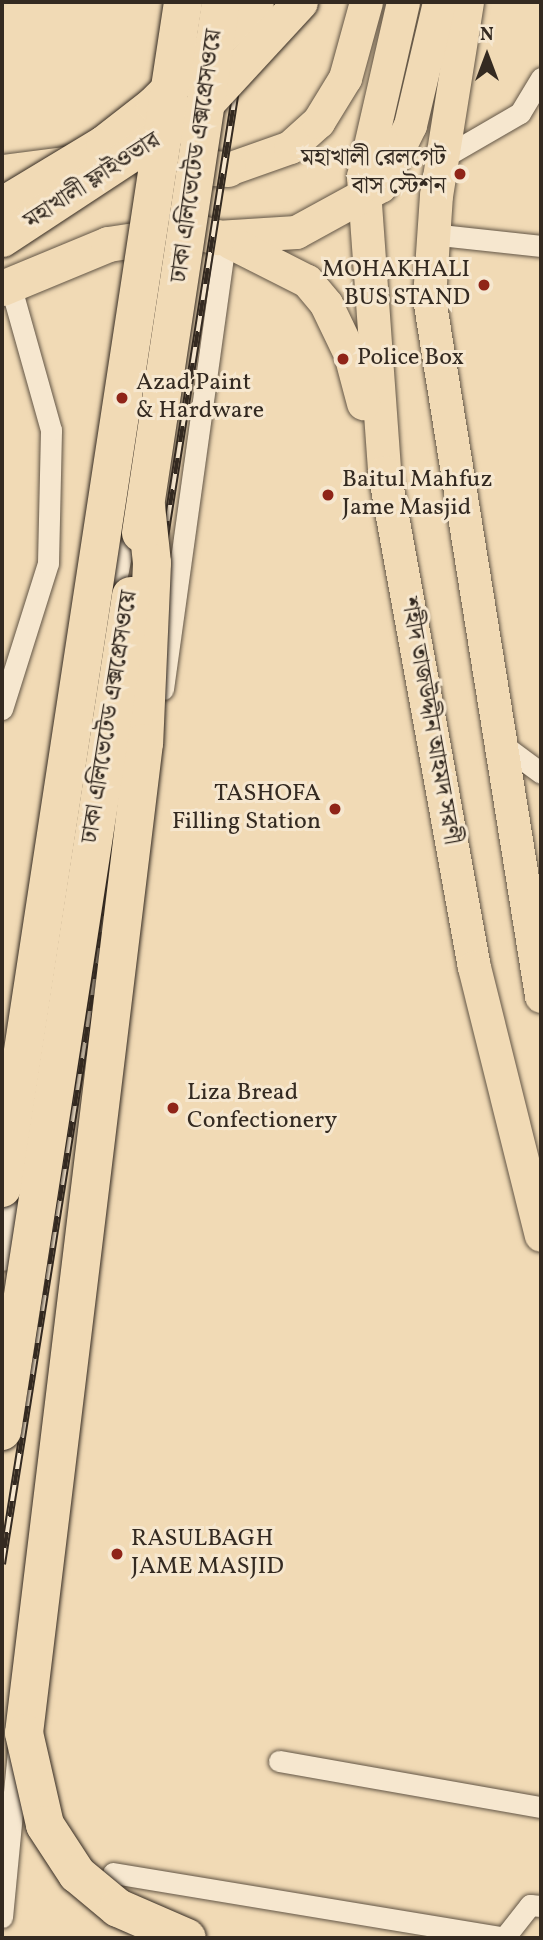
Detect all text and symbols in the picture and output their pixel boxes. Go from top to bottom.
north arrow [452,21,522,91]
text: N [480,22,494,48]
street label: ঢাকা এলিভেটেড এক্সপ্রেসওয়ে [166,28,230,284]
street label: মহাখালী ফ্লাইওভার [19,127,167,237]
place label: মহাখালী রেলগেট বাস স্টেশন [301,146,446,202]
marker: মহাখালী রেলগেট বাস স্টেশন [452,166,468,182]
place label: MOHAKHALI BUS STAND [322,257,470,313]
marker: MOHAKHALI BUS STAND [476,277,492,293]
place label: Police Box [357,345,464,373]
marker: Police Box [335,351,351,367]
place label: Azad Paint & Hardware [136,370,264,426]
marker: Azad Paint & Hardware [114,390,130,406]
place label: Baitul Mahfuz Jame Masjid [342,467,492,523]
marker: Baitul Mahfuz Jame Masjid [320,487,336,503]
street label: ঢাকা এলিভেটেড এক্সপ্রেসওয়ে [77,589,145,845]
street label: শহীদ তাজউদ্দীন আহমদ সরণী [393,595,465,847]
place label: TASHOFA Filling Station [172,781,321,837]
marker: TASHOFA Filling Station [327,801,343,817]
place label: Liza Bread Confectionery [187,1080,337,1136]
marker: Liza Bread Confectionery [165,1100,181,1116]
place label: RASULBAGH JAME MASJID [131,1526,284,1582]
marker: RASULBAGH JAME MASJID [109,1546,125,1562]

